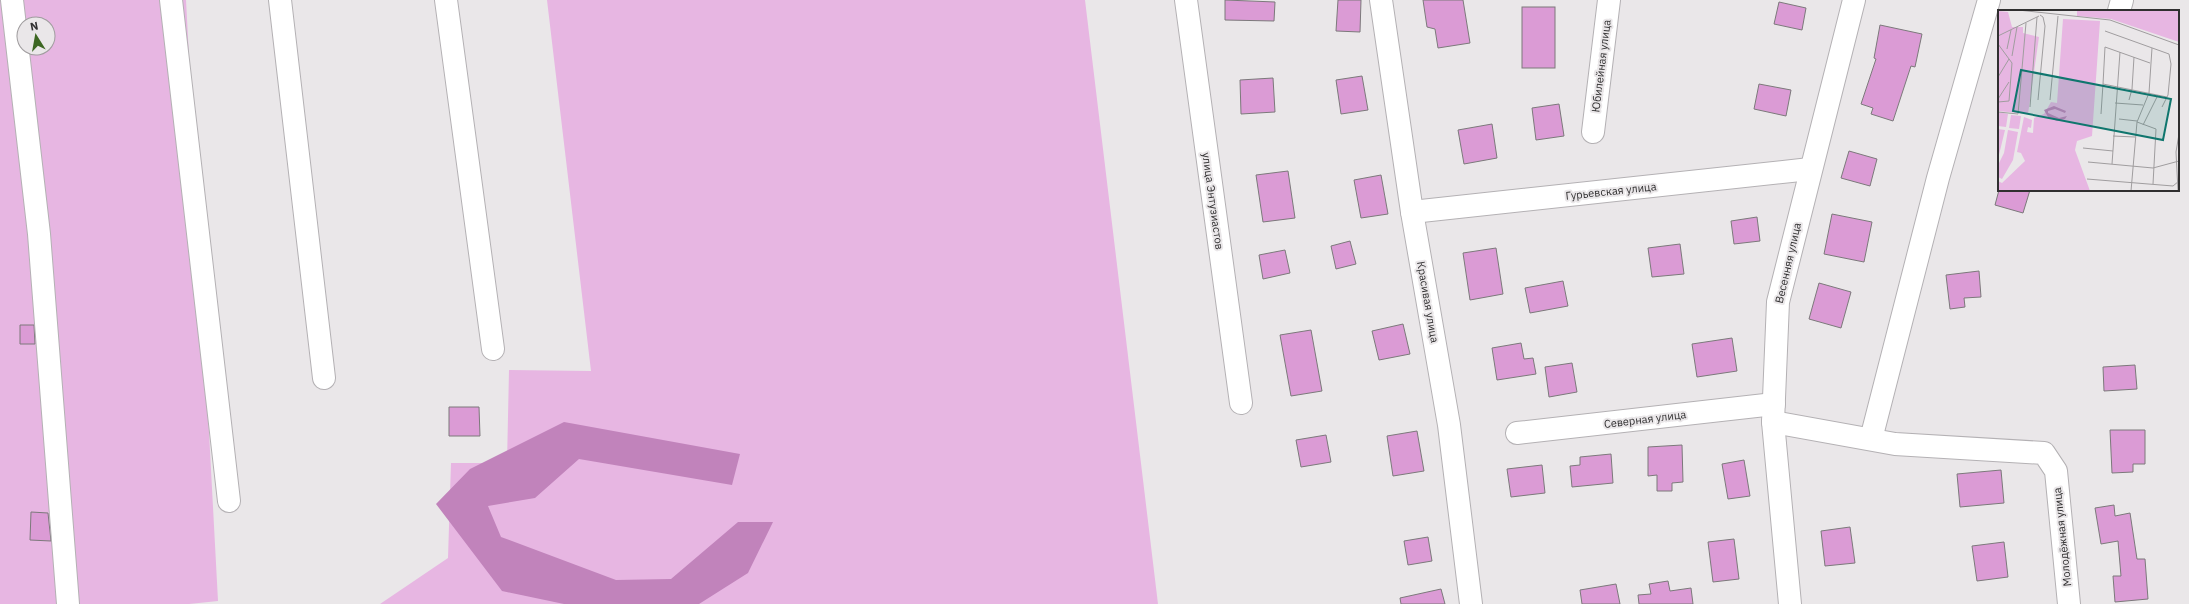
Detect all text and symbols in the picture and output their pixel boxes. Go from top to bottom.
inset map [1998,10,2179,191]
north arrow [16,16,56,56]
text: N [29,19,39,34]
street label: Юбилейная улица [1588,19,1614,113]
street label: улица Энтузиастов [1199,151,1227,251]
street label: Гурьевская улица [1565,179,1657,203]
street label: Весенняя улица [1772,221,1804,305]
street label: Красивая улица [1414,260,1442,344]
street label: Северная улица [1603,407,1687,431]
street label: Молодёжная улица [2050,487,2074,587]

